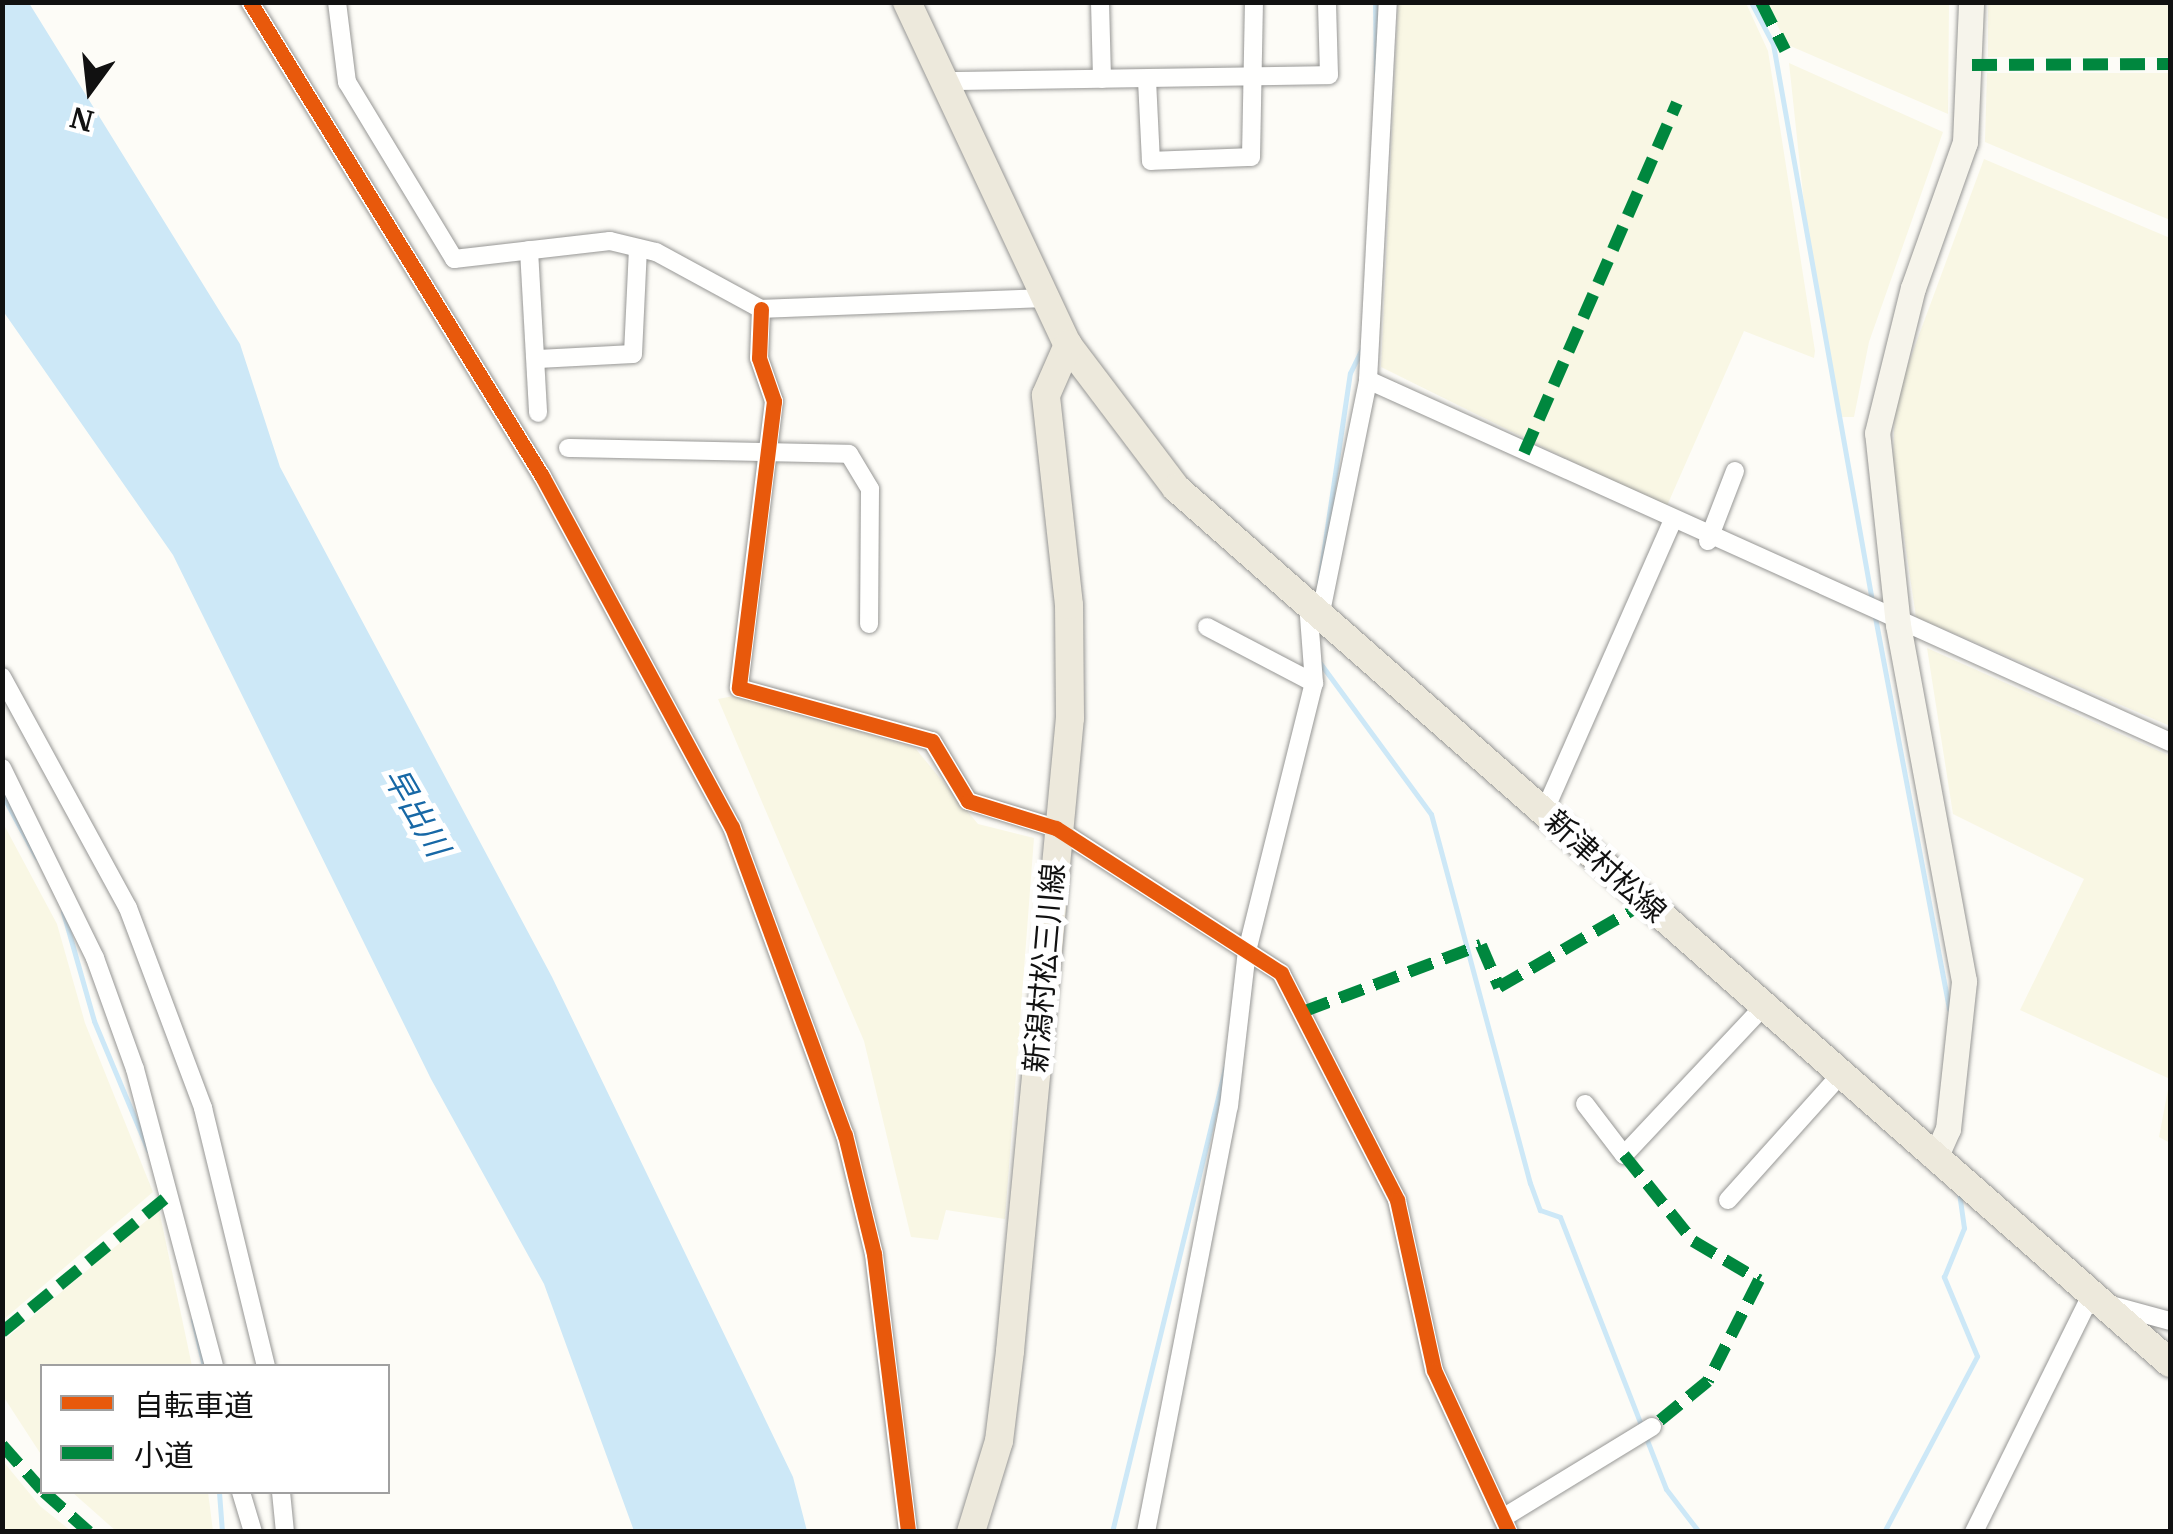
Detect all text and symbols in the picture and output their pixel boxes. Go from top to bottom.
north arrow [40,40,140,140]
text: N [67,99,98,139]
water label: 早出川 [375,761,457,863]
street label: 新津村松線 [1538,802,1674,930]
street label: 新潟村松三川線 [1017,862,1071,1074]
legend [40,1364,390,1494]
text: 自転車道 [134,1386,254,1424]
text: 小道 [134,1436,194,1474]

